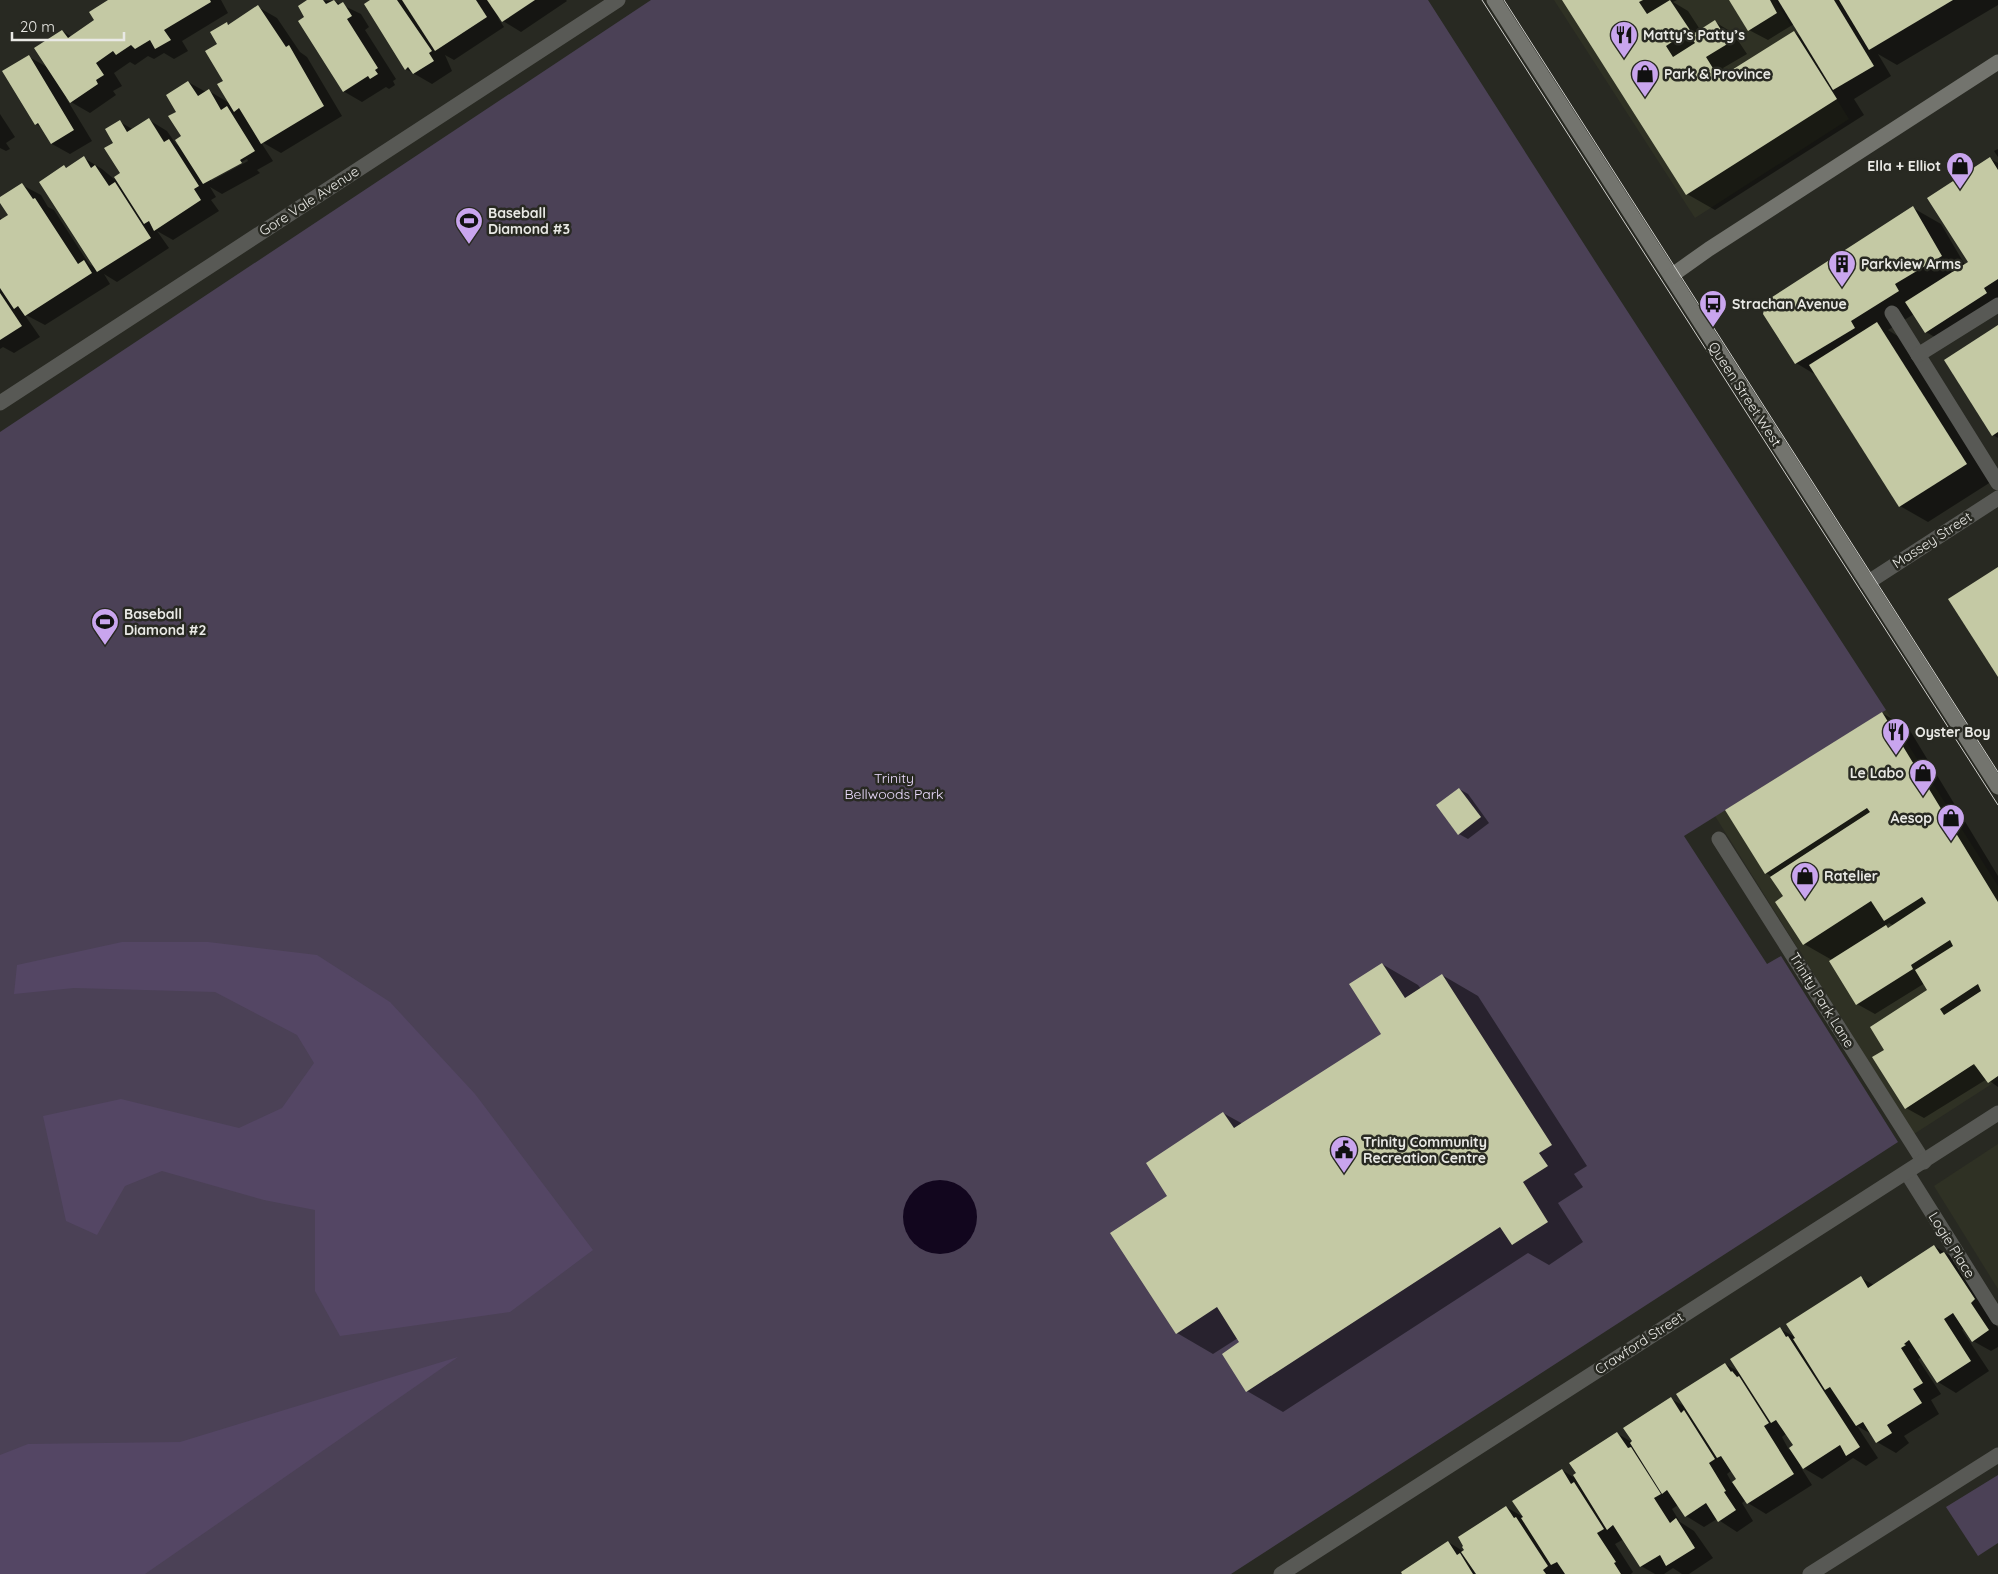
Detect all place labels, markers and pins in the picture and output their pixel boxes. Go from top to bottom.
restaurant icon: Matty’s Patty’s [1609,20,1639,59]
place label: Matty’s Patty’s [1643,26,1745,44]
shop icon: Park & Province [1630,59,1660,98]
place label: Park & Province [1664,65,1771,83]
shop icon: Ella + Elliot [1945,151,1975,190]
place label: Ella + Elliot [1867,157,1941,175]
place label: Baseball Diamond #3 [488,204,570,238]
sports icon: Baseball Diamond #3 [454,206,484,245]
building icon: Parkview Arms [1827,249,1857,288]
place label: Parkview Arms [1861,255,1961,273]
bus stop icon: Strachan Avenue [1698,289,1728,328]
place label: Strachan Avenue [1732,295,1847,313]
place label: Baseball Diamond #2 [124,605,207,639]
sports icon: Baseball Diamond #2 [90,607,120,646]
restaurant icon: Oyster Boy [1881,717,1911,756]
place label: Oyster Boy [1915,723,1990,741]
shop icon: Le Labo [1908,758,1938,797]
place label: Le Labo [1850,764,1904,782]
shop icon: Aesop [1936,803,1966,842]
place label: Aesop [1891,809,1932,827]
shop icon: Ratelier [1790,861,1820,900]
place label: Ratelier [1824,867,1878,885]
place label: Trinity Community Recreation Centre [1363,1133,1487,1167]
public building icon: Trinity Community Recreation Centre [1329,1135,1359,1174]

